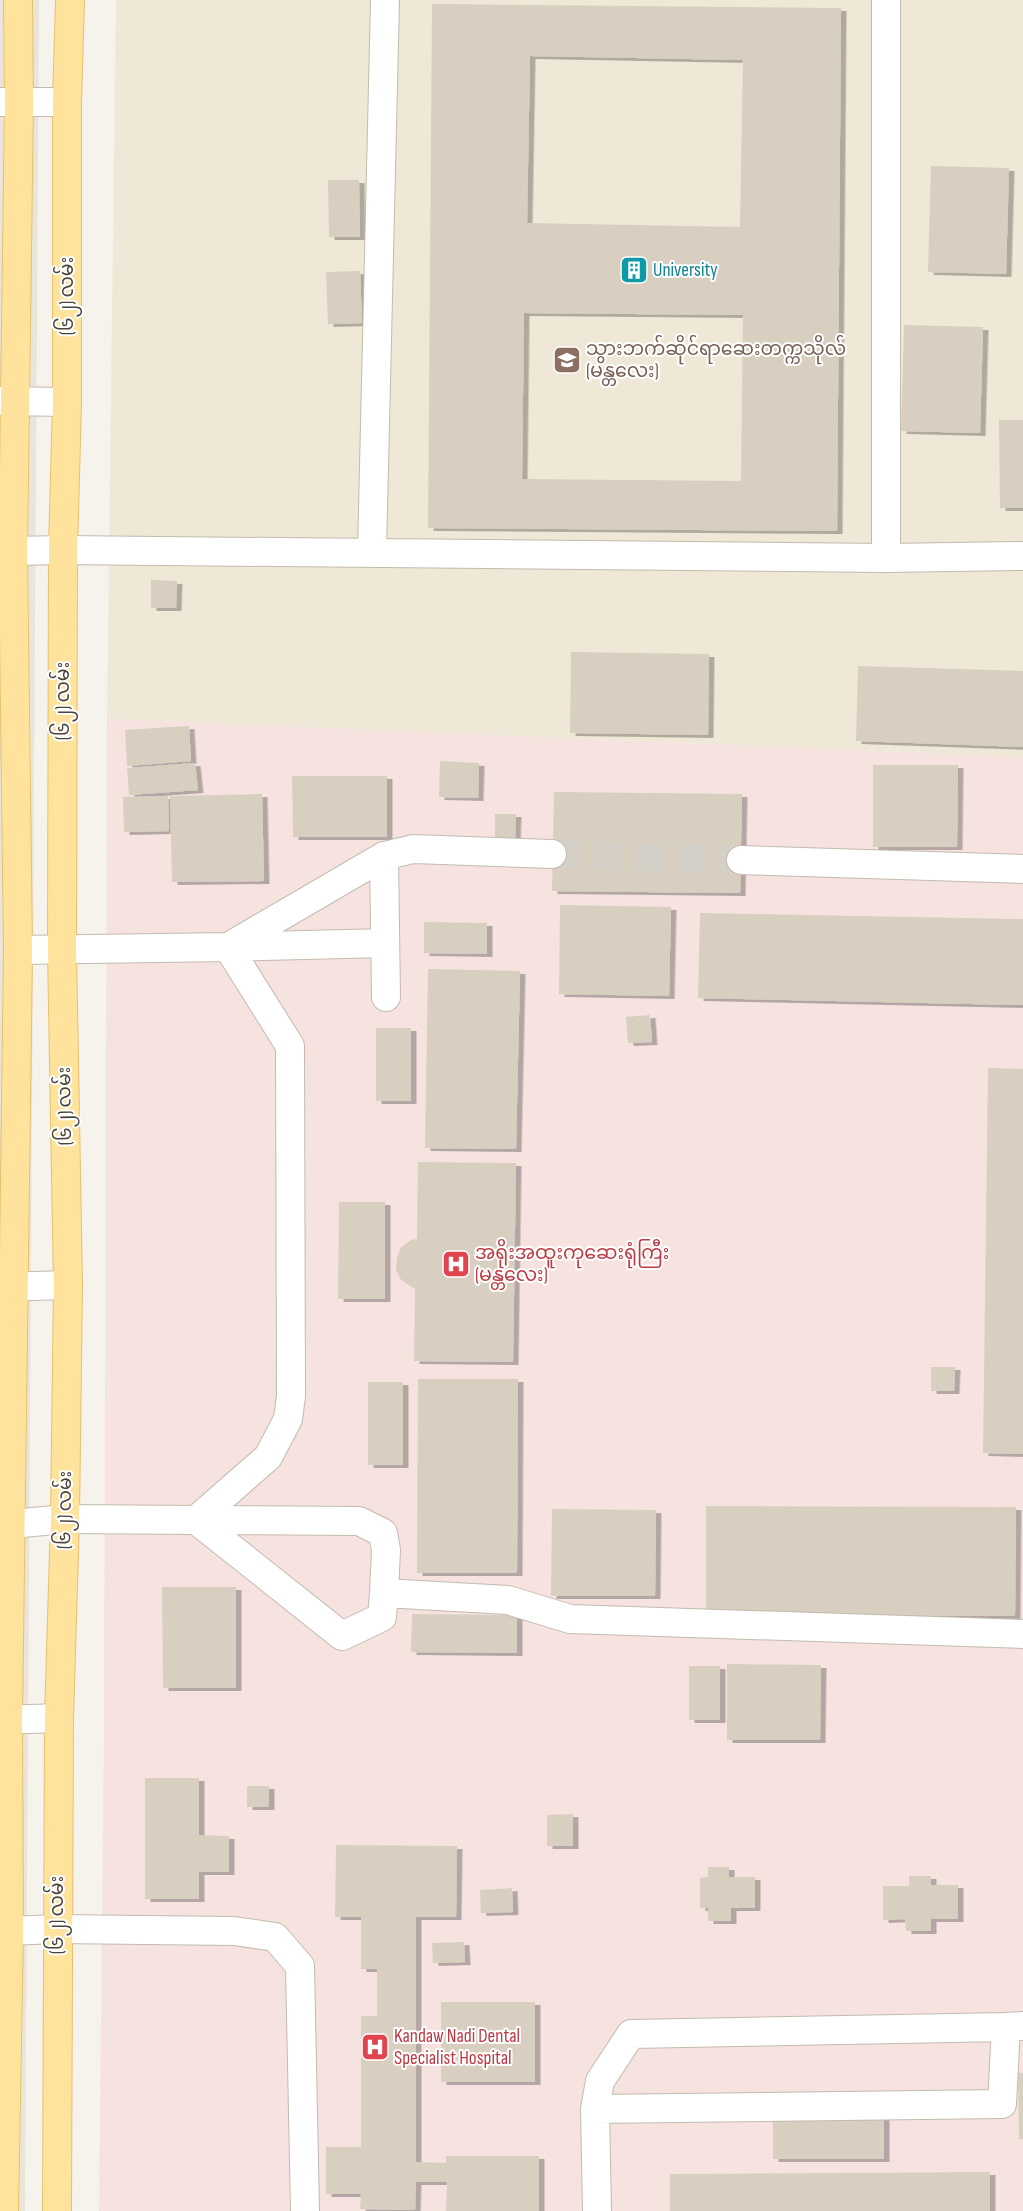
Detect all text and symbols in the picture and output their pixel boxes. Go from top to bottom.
building icon: University [619,255,649,285]
street label: (၆၂) လမ်း [52,257,82,335]
place label: University [653,259,718,282]
place label: သွားဘက်ဆိုင်ရာဆေးတက္ကသိုလ် (မန္တလေး) [586,334,846,386]
school or university icon: သွားဘက်ဆိုင်ရာဆေးတက္ကသိုလ် (မန္တလေး) [552,345,582,375]
street label: (၆၂) လမ်း [48,662,78,740]
street label: (၆၂) လမ်း [49,1066,80,1146]
place label: အရိုးအထူးကုဆေးရုံကြီး (မန္တလေး) [475,1238,669,1290]
hospital icon: အရိုးအထူးကုဆေးရုံကြီး (မန္တလေး) [441,1249,471,1279]
street label: (၆၂) လမ်း [49,1470,80,1550]
street label: (၆၂) လမ်း [42,1876,72,1954]
place label: Kandaw Nadi Dental Specialist Hospital [394,2025,520,2070]
hospital icon: Kandaw Nadi Dental Specialist Hospital [360,2032,390,2062]

